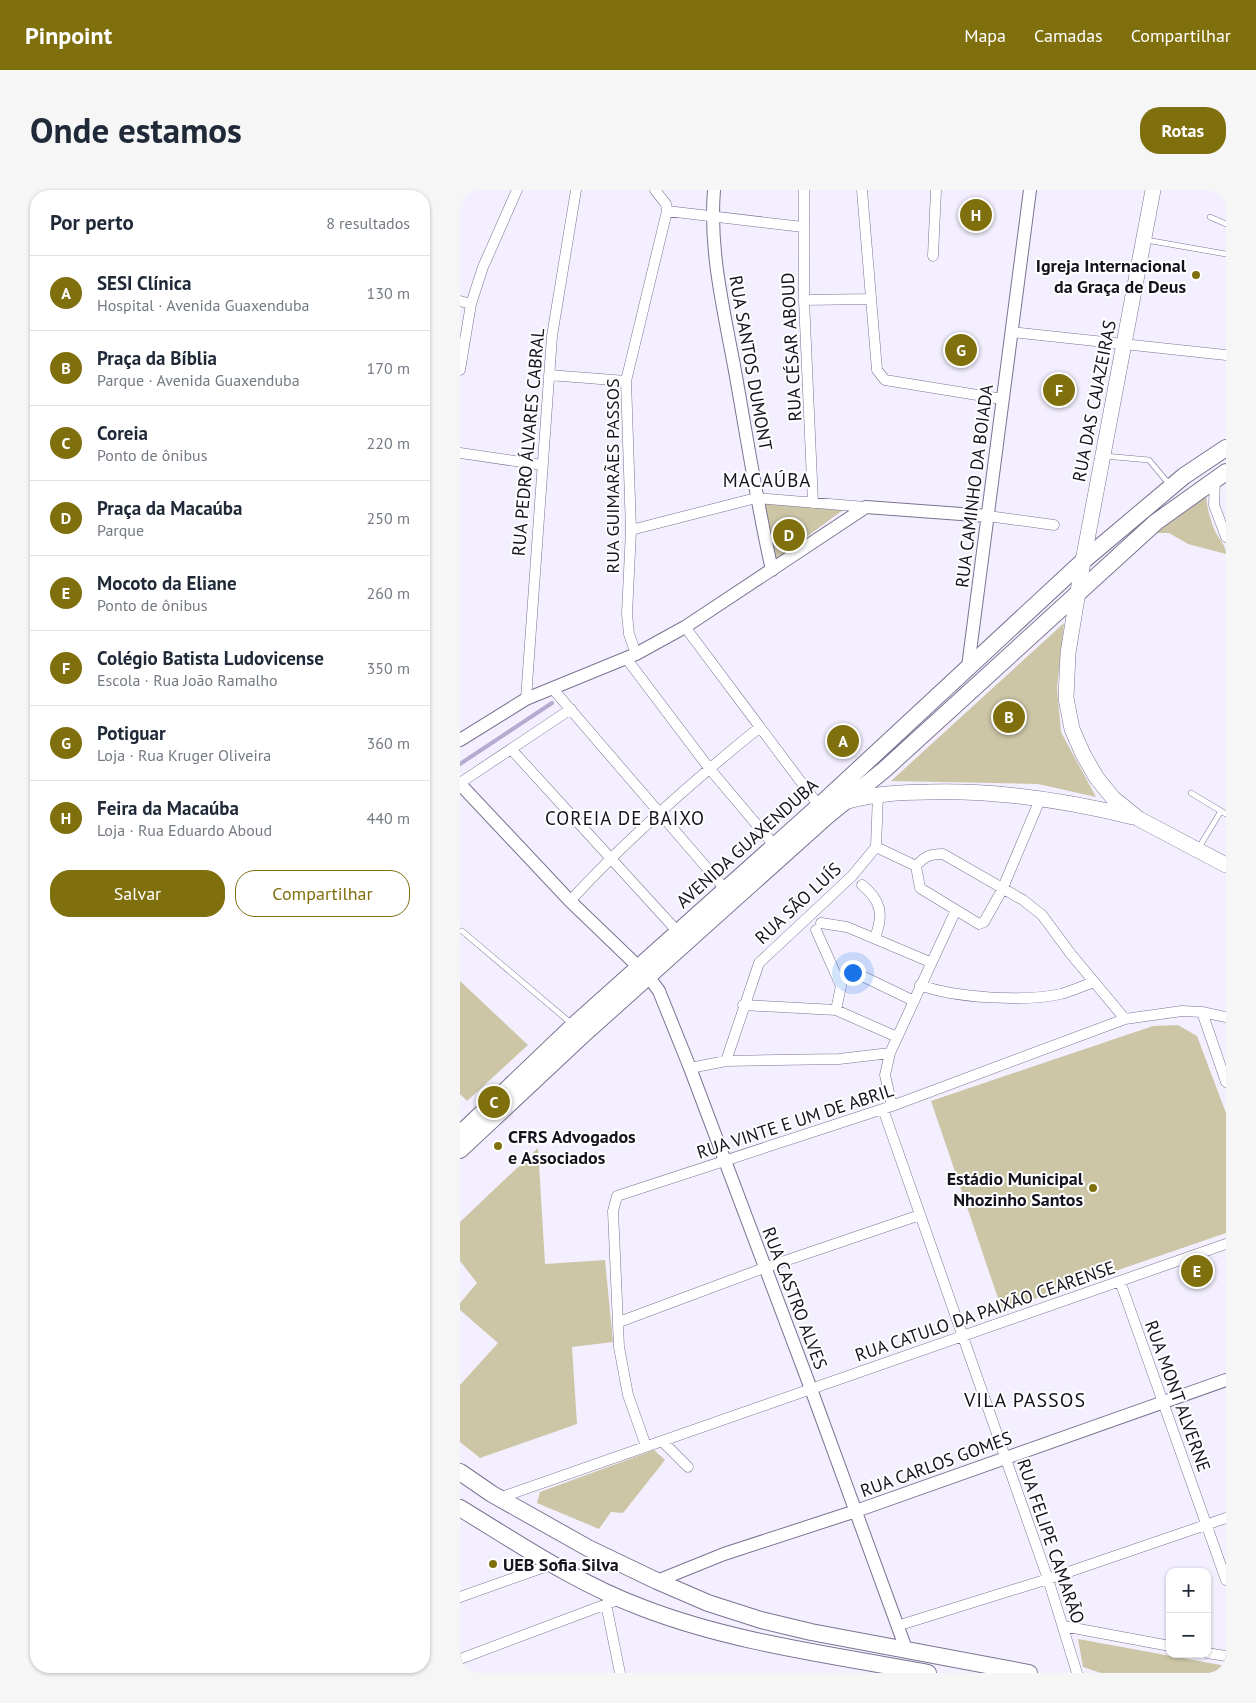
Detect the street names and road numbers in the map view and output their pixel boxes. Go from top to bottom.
street label: RUA CÉSAR ABOUD [776,272,806,422]
street label: RUA SANTOS DUMONT [724,274,778,452]
street label: RUA DAS CAJAZEIRAS [1067,318,1121,484]
street label: RUA PEDRO ÁLVARES CABRAL [507,327,549,557]
street label: RUA GUIMARÃES PASSOS [601,378,624,574]
street label: RUA CAMINHO DA BOIADA [950,383,998,589]
street label: AVENIDA GUAXENDUBA [671,773,823,913]
street label: RUA SÃO LUÍS [750,857,846,949]
street label: RUA VINTE E UM DE ABRIL [694,1078,896,1164]
street label: RUA CASTRO ALVES [757,1224,833,1372]
street label: RUA CATULO DA PAIXÃO CEARENSE [852,1256,1118,1366]
street label: RUA MONT ALVERNE [1140,1317,1216,1475]
street label: RUA CARLOS GOMES [857,1426,1015,1502]
street label: RUA FELIPE CAMARÃO [1012,1456,1090,1626]

